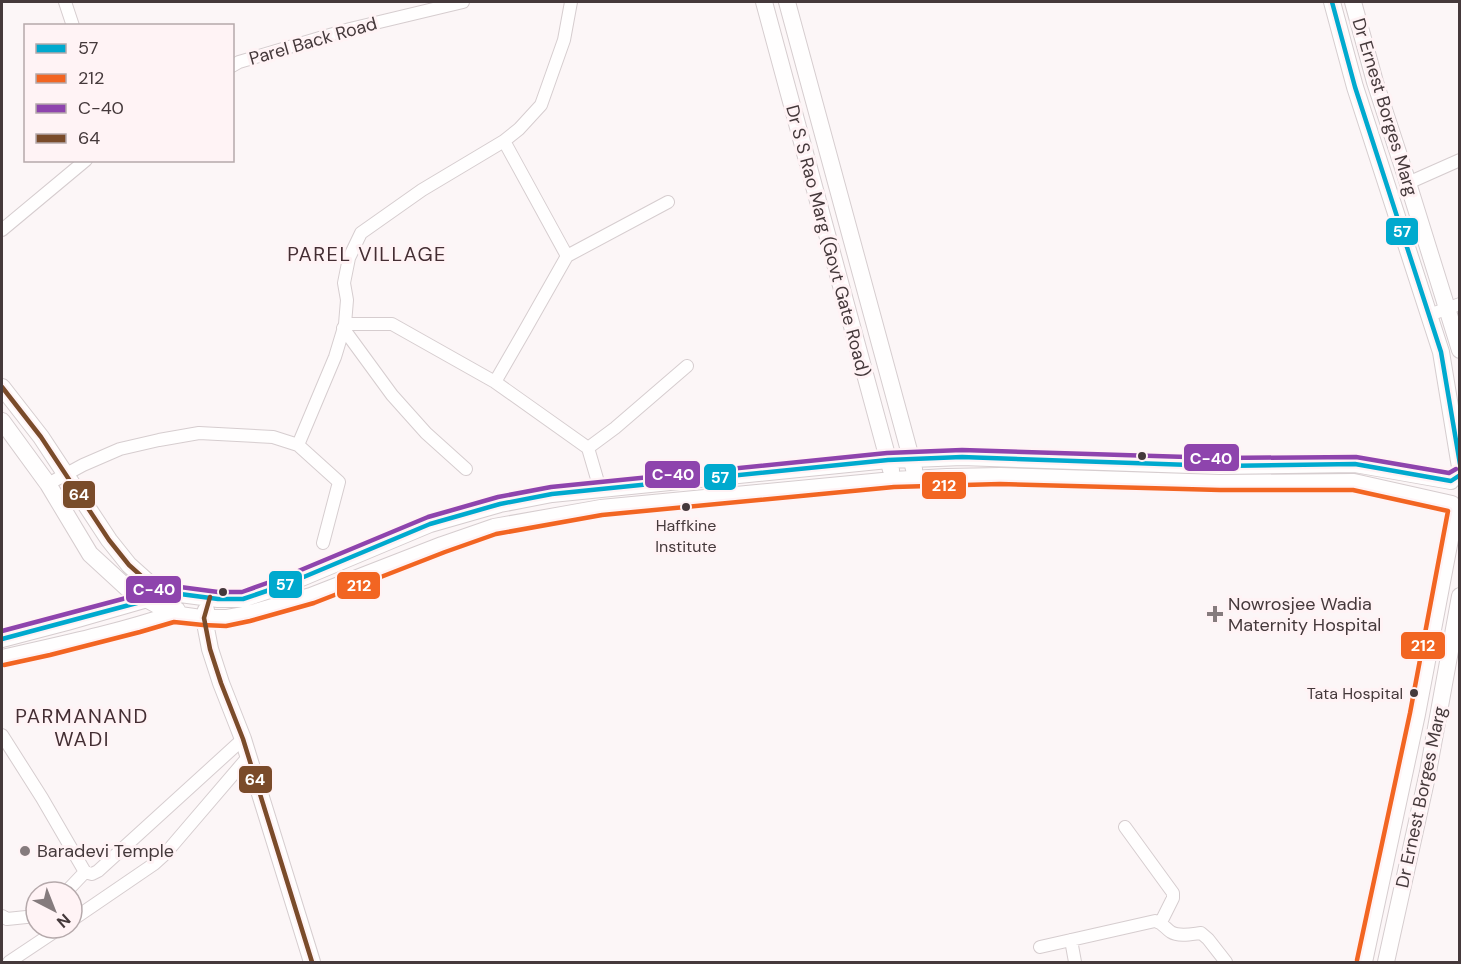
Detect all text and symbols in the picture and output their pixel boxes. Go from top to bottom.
street label: Parel Back Road [246,11,380,71]
street label: Dr Ernest Borges Marg [1347,15,1423,199]
legend [24,24,234,162]
text: 57 [78,36,98,60]
text: 212 [78,66,104,90]
text: C-40 [78,96,124,120]
street label: Dr S S Rao Marg (Govt Gate Road) [780,102,876,380]
text: 64 [78,126,100,150]
line badge: 57 [1385,217,1419,246]
text: 57 [1393,221,1412,242]
district label: PAREL VILLAGE [287,241,447,267]
line badge: C-40 [1183,443,1240,472]
text: C-40 [1190,448,1232,469]
unlabelled marker [1136,450,1148,462]
line badge: C-40 [644,460,701,489]
line badge: 57 [703,463,737,491]
text: C-40 [652,464,694,485]
text: 57 [711,467,730,488]
line badge: 212 [921,471,967,500]
text: 212 [932,475,956,496]
line badge: 64 [62,480,96,509]
text: 64 [69,484,89,505]
marker: Haffkine Institute [680,501,692,513]
place label: Haffkine Institute [655,515,717,557]
line badge: 57 [268,570,303,599]
line badge: 212 [336,571,381,600]
text: 57 [276,574,295,595]
line badge: C-40 [125,575,182,604]
text: 212 [347,575,371,596]
text: C-40 [133,579,175,600]
unlabelled marker [217,586,229,598]
place label: Nowrosjee Wadia Maternity Hospital [1228,592,1381,637]
marker: Nowrosjee Wadia Maternity Hospital [1206,605,1224,623]
line badge: 212 [1400,631,1446,660]
text: 212 [1411,635,1435,656]
place label: Tata Hospital [1307,683,1403,704]
marker: Tata Hospital [1408,687,1420,699]
district label: PARMANAND WADI [15,703,149,752]
street label: Dr Ernest Borges Marg [1390,704,1452,890]
line badge: 64 [238,765,273,794]
text: 64 [245,769,265,790]
place label: Baradevi Temple [37,839,174,863]
marker: Baradevi Temple [18,844,32,858]
north arrow [24,880,84,940]
text: N [52,909,75,932]

